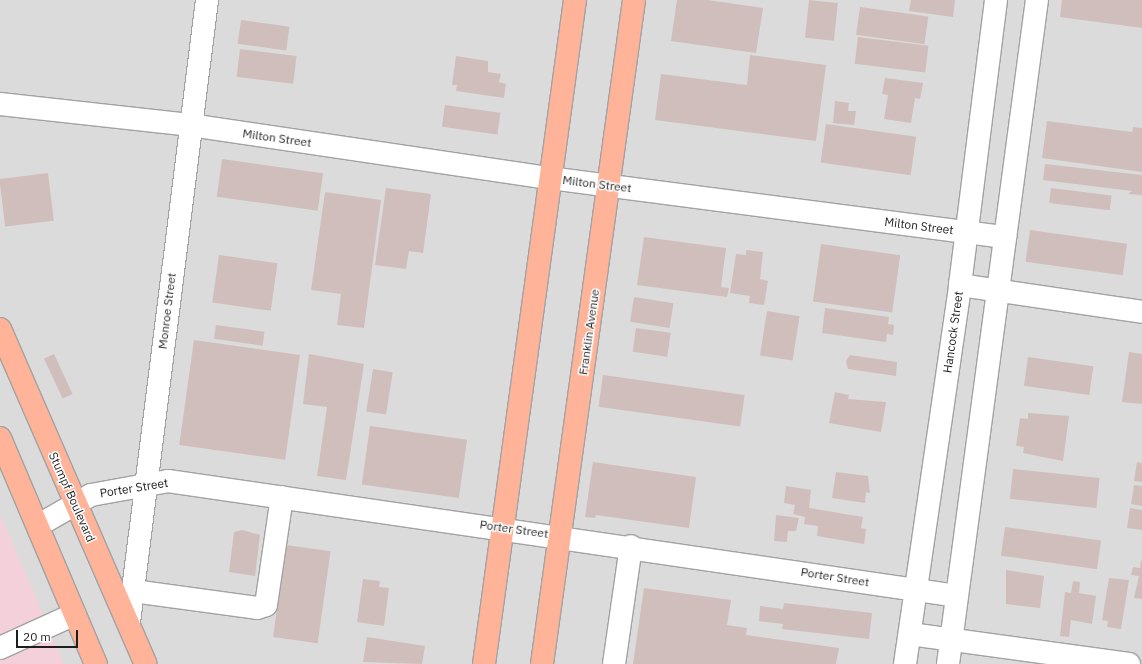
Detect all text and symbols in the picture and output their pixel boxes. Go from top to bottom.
street label: Milton Street [242,126,312,150]
street label: Milton Street [562,173,632,195]
street label: Milton Street [884,215,954,237]
street label: Monroe Street [155,272,179,350]
street label: Franklin Avenue [576,288,602,376]
street label: Hancock Street [940,290,966,374]
street label: Stumpf Boulevard [46,450,98,544]
street label: Porter Street [99,475,169,501]
street label: Porter Street [479,517,549,541]
street label: Porter Street [800,564,870,590]
scale bar [18,622,80,648]
text: 20 m [23,629,51,644]

